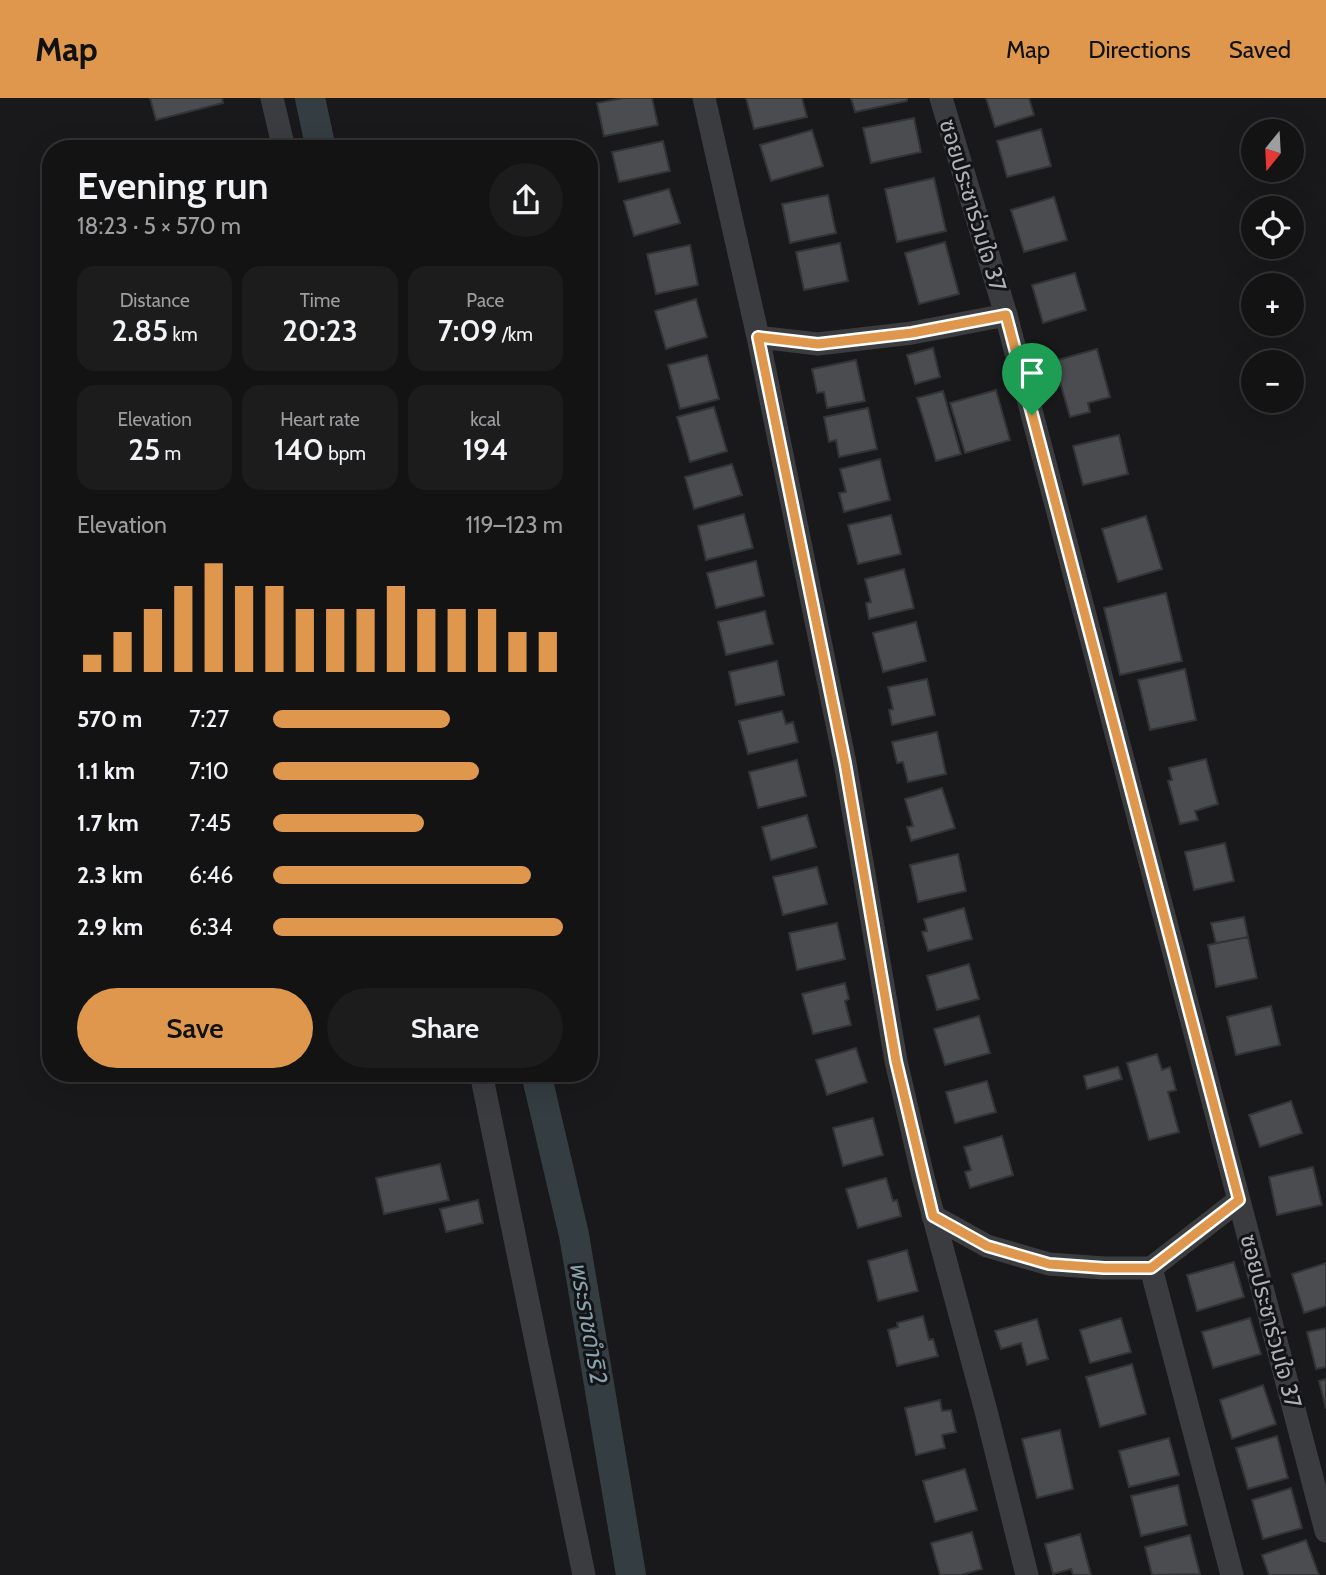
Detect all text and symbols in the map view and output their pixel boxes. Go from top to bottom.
text: Map [35,29,98,69]
text: Map [1006,35,1050,64]
text: Directions [1088,35,1191,64]
text: Saved [1229,35,1291,64]
street label: ซอยประชาร่วมใจ 37 [933,115,1013,295]
north arrow [1241,119,1304,182]
map controls [1241,119,1304,413]
text: Evening run [77,162,269,209]
button: share [489,163,563,237]
button: locate [1241,196,1304,259]
text: 18:23 · 5 × 570 m [77,212,241,240]
button: + [1241,273,1304,336]
text: Distance [120,289,190,312]
text: Time [300,289,340,312]
text: Pace [466,289,504,312]
text: 2.85 [112,312,168,349]
text: 20:23 [282,312,358,349]
text: 7:09 [438,312,497,349]
text: km [168,323,198,346]
text: /km [497,323,533,346]
pin [1002,343,1062,415]
button: − [1241,350,1304,413]
icon: arrive [1013,354,1051,392]
text: Elevation [118,408,192,431]
text: Heart rate [280,408,360,431]
text: kcal [470,408,500,431]
text: 25 [128,431,160,468]
text: 140 [274,431,324,468]
text: 194 [462,431,508,468]
text: m [160,442,181,465]
text: bpm [324,442,366,465]
text: Elevation [77,511,167,539]
text: 119–123 m [465,511,563,539]
text: 570 m [77,705,142,733]
text: 7:27 [189,705,229,733]
text: 1.1 km [77,757,135,785]
text: 7:10 [189,757,229,785]
text: 1.7 km [77,809,139,837]
text: 7:45 [189,809,231,837]
text: 2.3 km [77,861,143,889]
text: 6:46 [189,861,233,889]
text: 2.9 km [77,913,143,941]
text: 6:34 [189,913,233,941]
button: Save [77,988,313,1068]
button: Share [327,988,563,1068]
street label: ซอยประชาร่วมใจ 37 [1234,1231,1308,1411]
water label: พระราชดำริ 2 [564,1259,614,1387]

